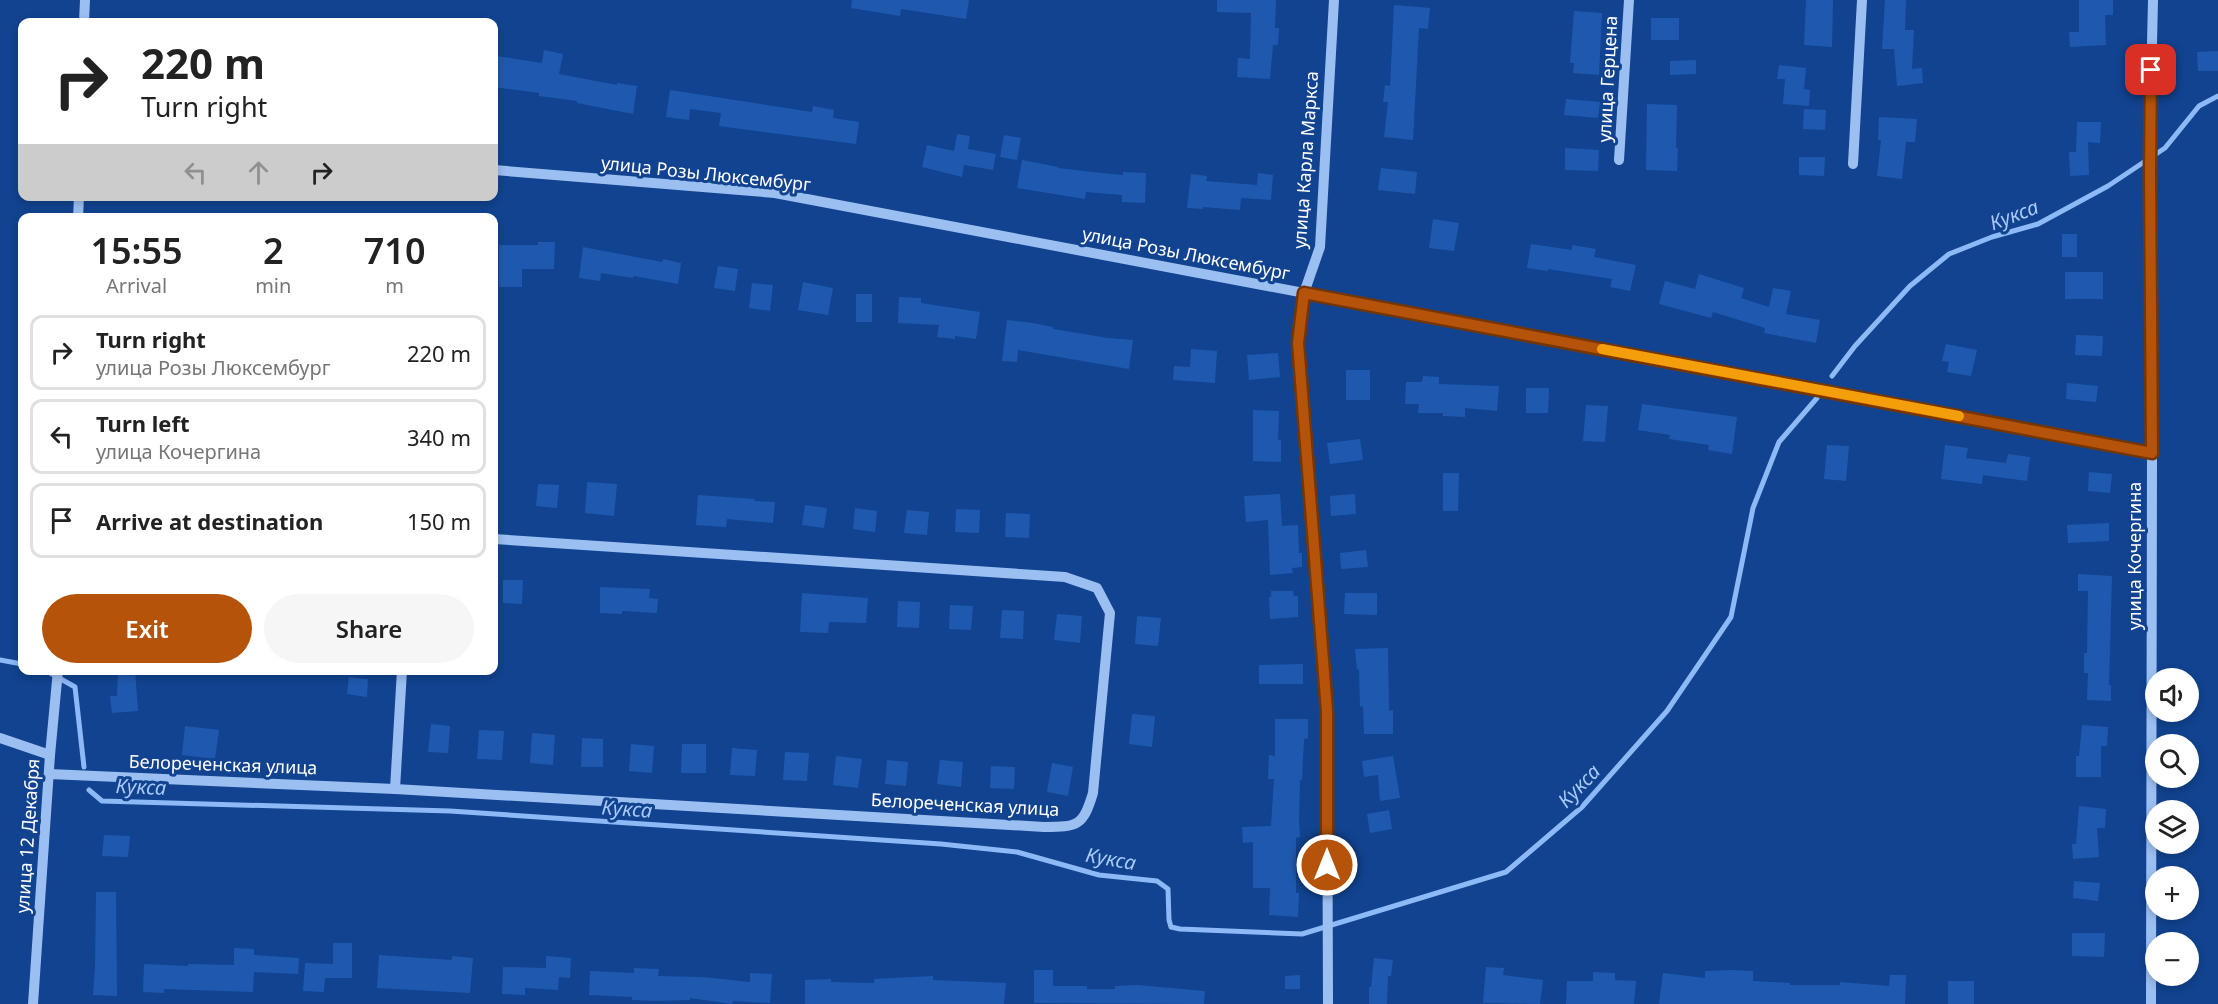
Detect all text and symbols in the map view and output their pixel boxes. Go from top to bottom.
street label: улица Герцена [1592,15,1622,143]
text: 220 m [141,34,265,91]
icon: right [42,42,120,120]
pin [2125,44,2176,95]
icon: arrive [2134,53,2167,86]
street label: улица Карла Маркса [1287,70,1323,250]
text: Turn right [141,88,267,125]
street label: улица Розы Люксембург [600,150,812,196]
icon: left [179,156,212,189]
icon: ahead [242,156,275,189]
icon: right [305,156,338,189]
water label: Кукса [1985,193,2042,236]
street label: улица Розы Люксембург [1080,221,1292,285]
text: 15:55 [90,226,183,275]
text: 2 [263,226,284,275]
text: 710 [364,226,426,275]
text: Arrival [106,272,167,299]
text: min [255,272,291,299]
text: m [385,272,404,299]
text: Turn right [96,324,206,354]
icon: right [45,336,78,369]
text: 220 m [407,338,471,368]
text: улица Розы Люксембург [96,354,330,381]
text: Turn left [96,408,190,438]
icon: left [45,420,78,453]
text: 340 m [407,422,471,452]
text: улица Кочергина [96,438,261,465]
street label: улица Кочергина [2122,482,2146,630]
icon: arrive [45,504,78,537]
text: Arrive at destination [96,506,323,536]
text: 150 m [407,506,471,536]
button: Exit [42,594,252,663]
button: Share [264,594,474,663]
map controls [2145,668,2199,986]
button: sound [2145,668,2199,722]
button: search [2145,734,2199,788]
street label: Белореченская улица [128,749,318,779]
street label: улица 12 Декабря [10,758,44,914]
water label: Кукса [1551,758,1606,813]
water label: Кукса [115,772,167,801]
street label: Белореченская улица [870,787,1060,821]
water label: Кукса [601,793,653,824]
button: layers [2145,800,2199,854]
position arrow [1295,833,1359,897]
water label: Кукса [1084,841,1138,876]
button: + [2145,866,2199,920]
button: − [2145,932,2199,986]

